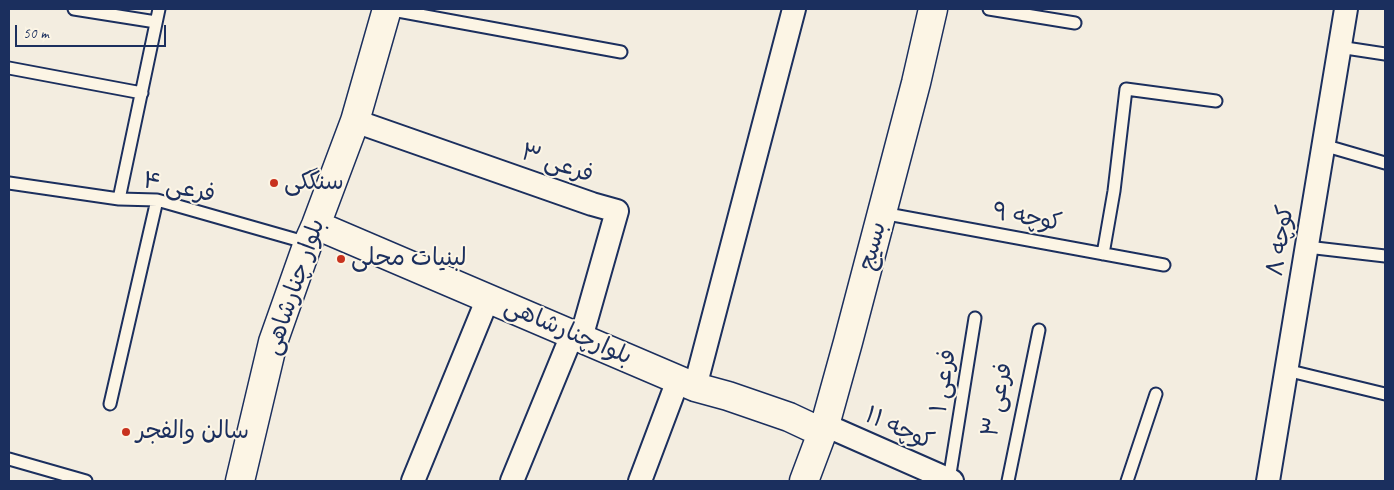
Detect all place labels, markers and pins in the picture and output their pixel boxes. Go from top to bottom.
place label: سنگکی [284,169,344,197]
marker: سنگکی [268,177,280,189]
place label: لبنیات محلی [351,245,467,273]
marker: لبنیات محلی [335,253,347,265]
place label: سالن والفجر [136,418,249,446]
marker: سالن والفجر [120,426,132,438]

